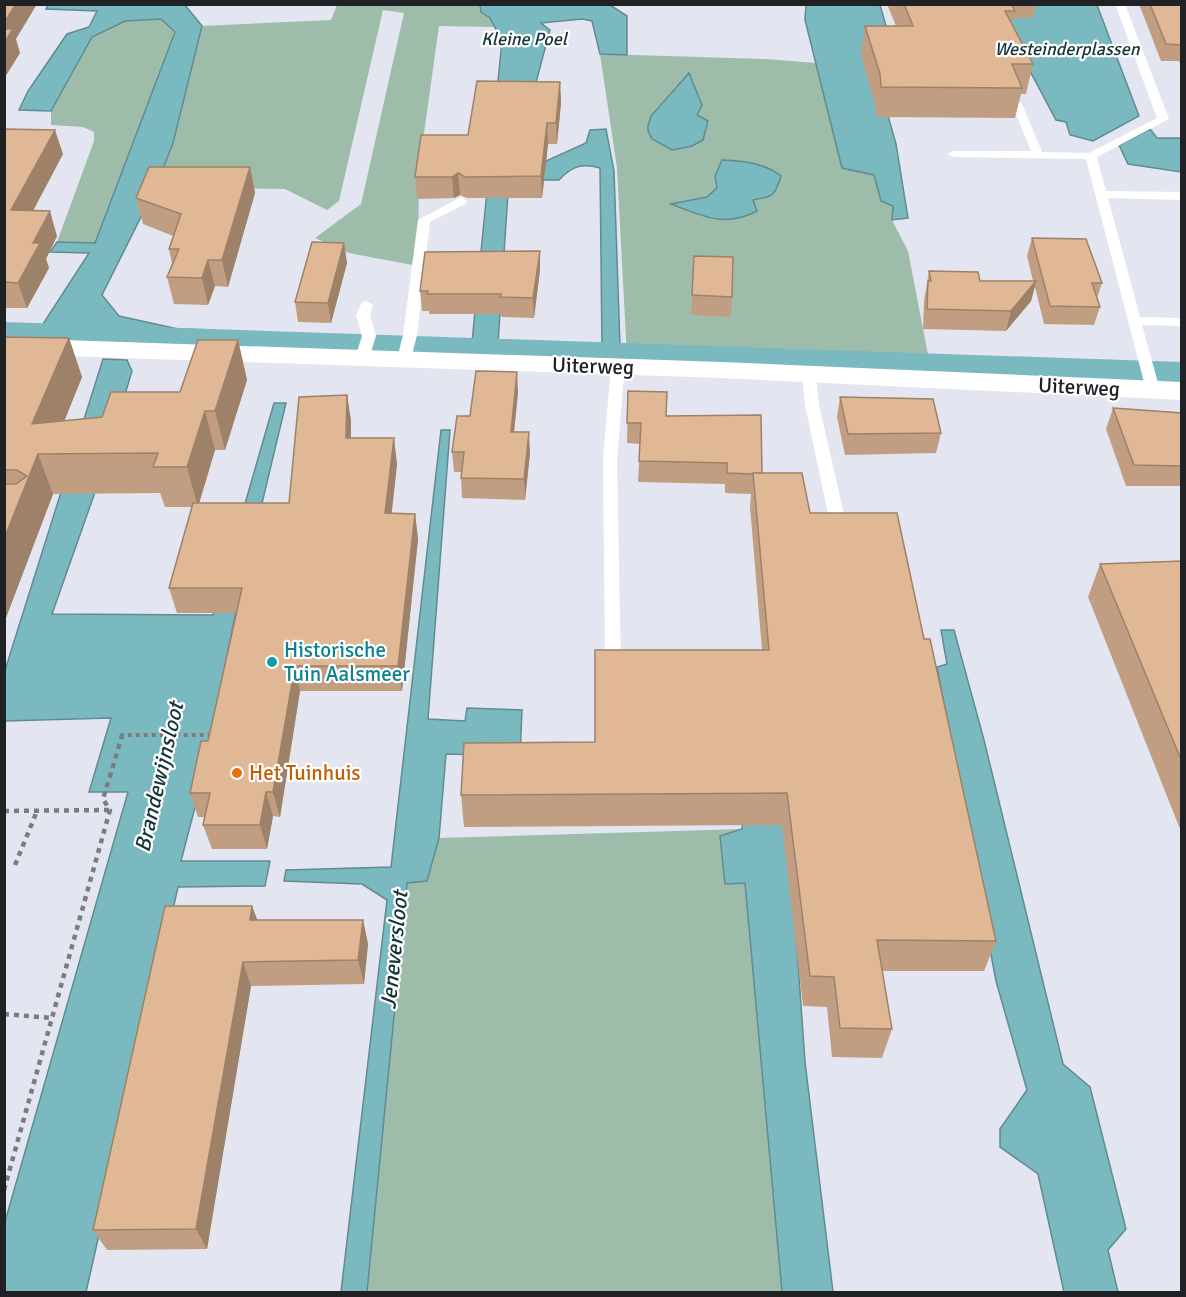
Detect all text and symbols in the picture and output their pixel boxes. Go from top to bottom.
water label: Kleine Poel [481,28,569,50]
water label: Westeinderplassen [994,38,1141,60]
street label: Uiterweg [552,352,634,380]
street label: Uiterweg [1037,372,1121,402]
place label: Historische Tuin Aalsmeer [284,637,410,687]
marker: Historische Tuin Aalsmeer [265,655,279,669]
water label: Brandewijnsloot [129,697,190,855]
place label: Het Tuinhuis [249,760,361,786]
marker: Het Tuinhuis [230,766,244,780]
water label: Jeneversloot [374,887,414,1010]

